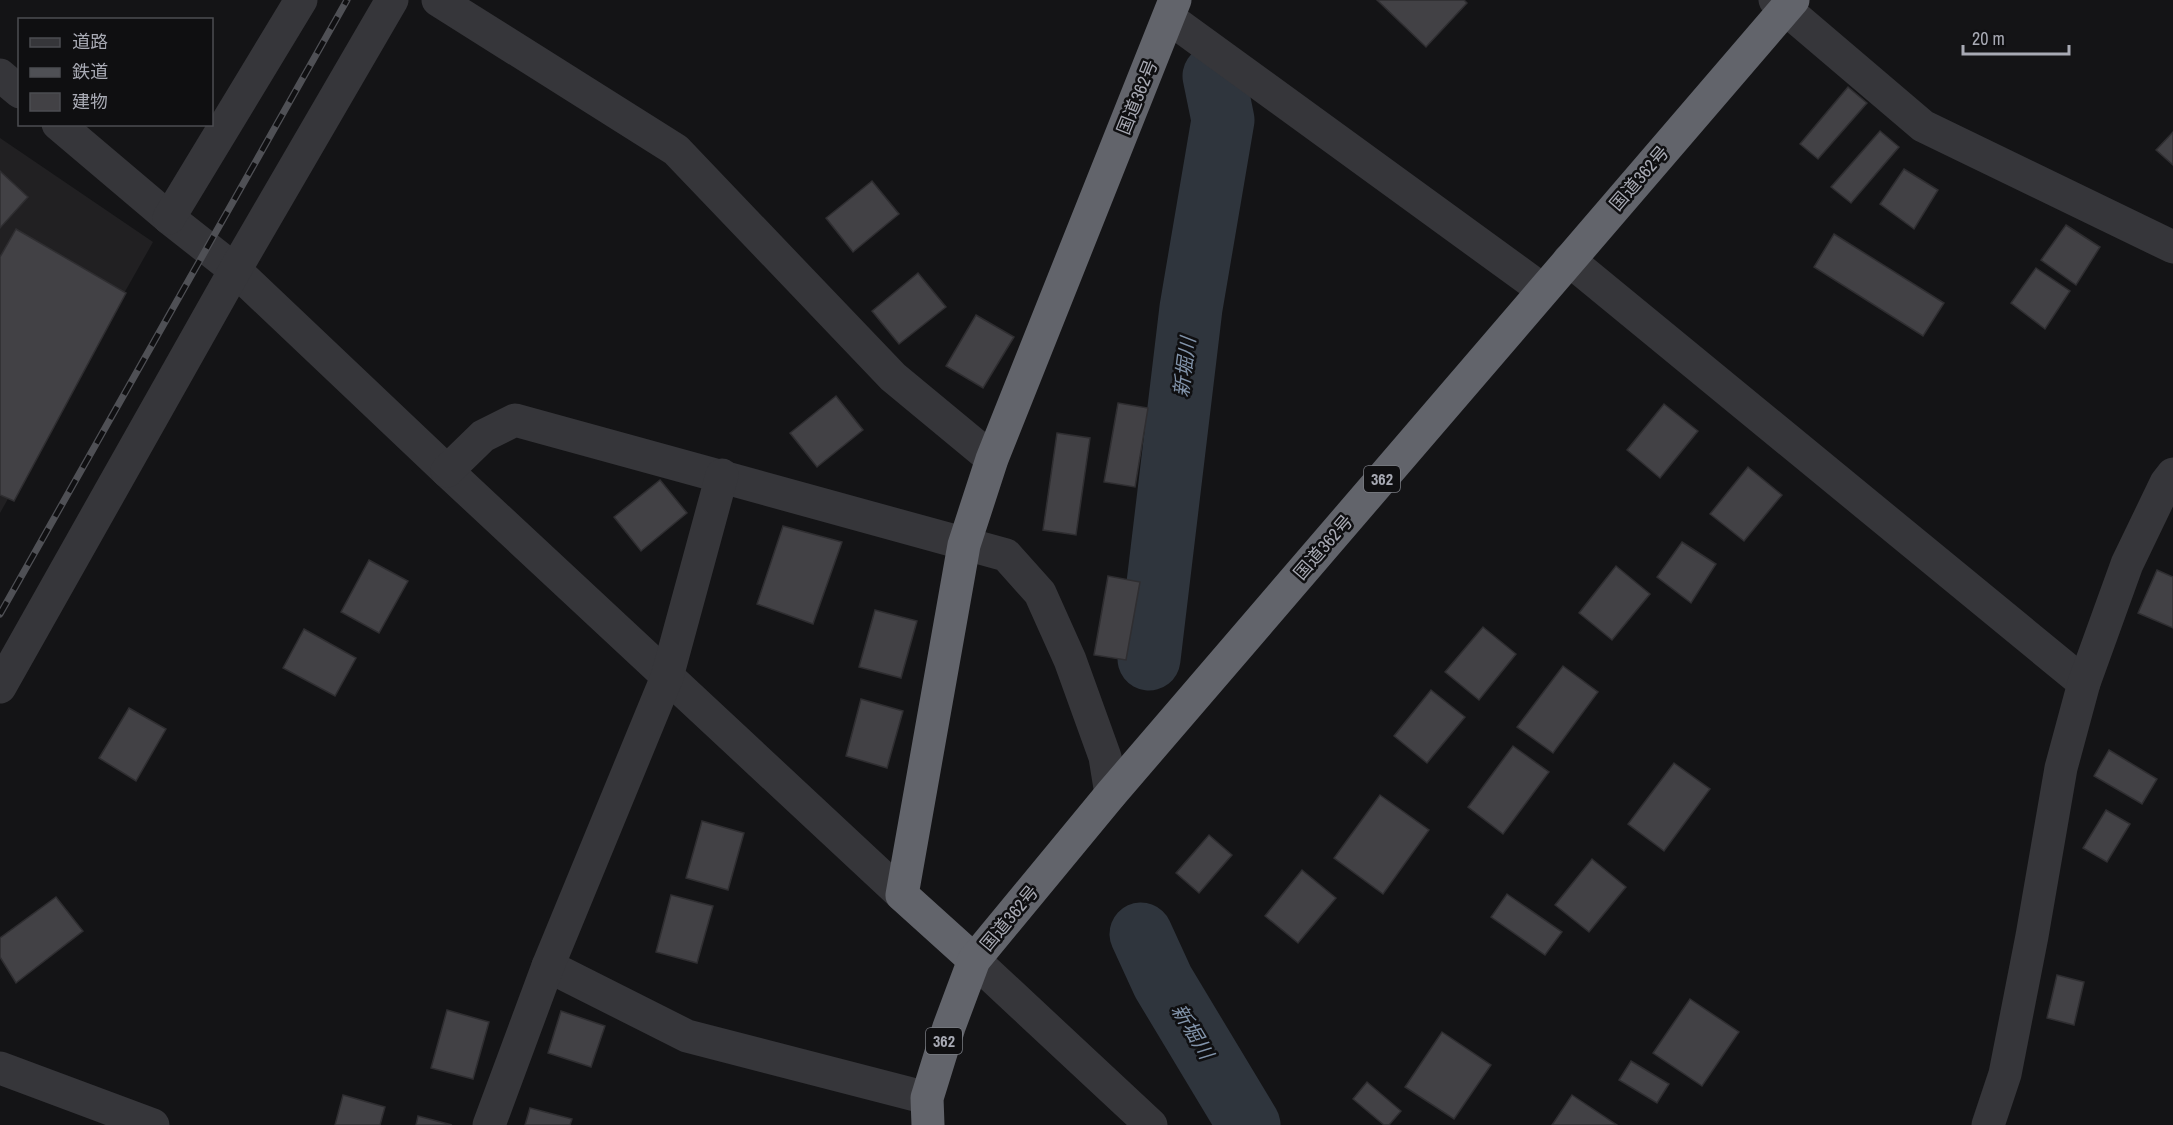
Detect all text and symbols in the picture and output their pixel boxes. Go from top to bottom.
legend [18,18,213,126]
scale bar [1963,18,2070,56]
text: 20 m [1972,26,2005,51]
text: 道路 [72,29,108,54]
street label: 国道362号 [1111,56,1163,138]
text: 鉄道 [72,59,108,84]
text: 建物 [72,89,108,114]
street label: 国道362号 [1604,140,1674,216]
water label: 新堀川 [1167,334,1201,398]
road number: 362 [1364,466,1400,492]
street label: 国道362号 [1288,509,1358,585]
street label: 国道362号 [974,880,1044,956]
water label: 新堀川 [1166,998,1221,1065]
road number: 362 [926,1028,962,1054]

